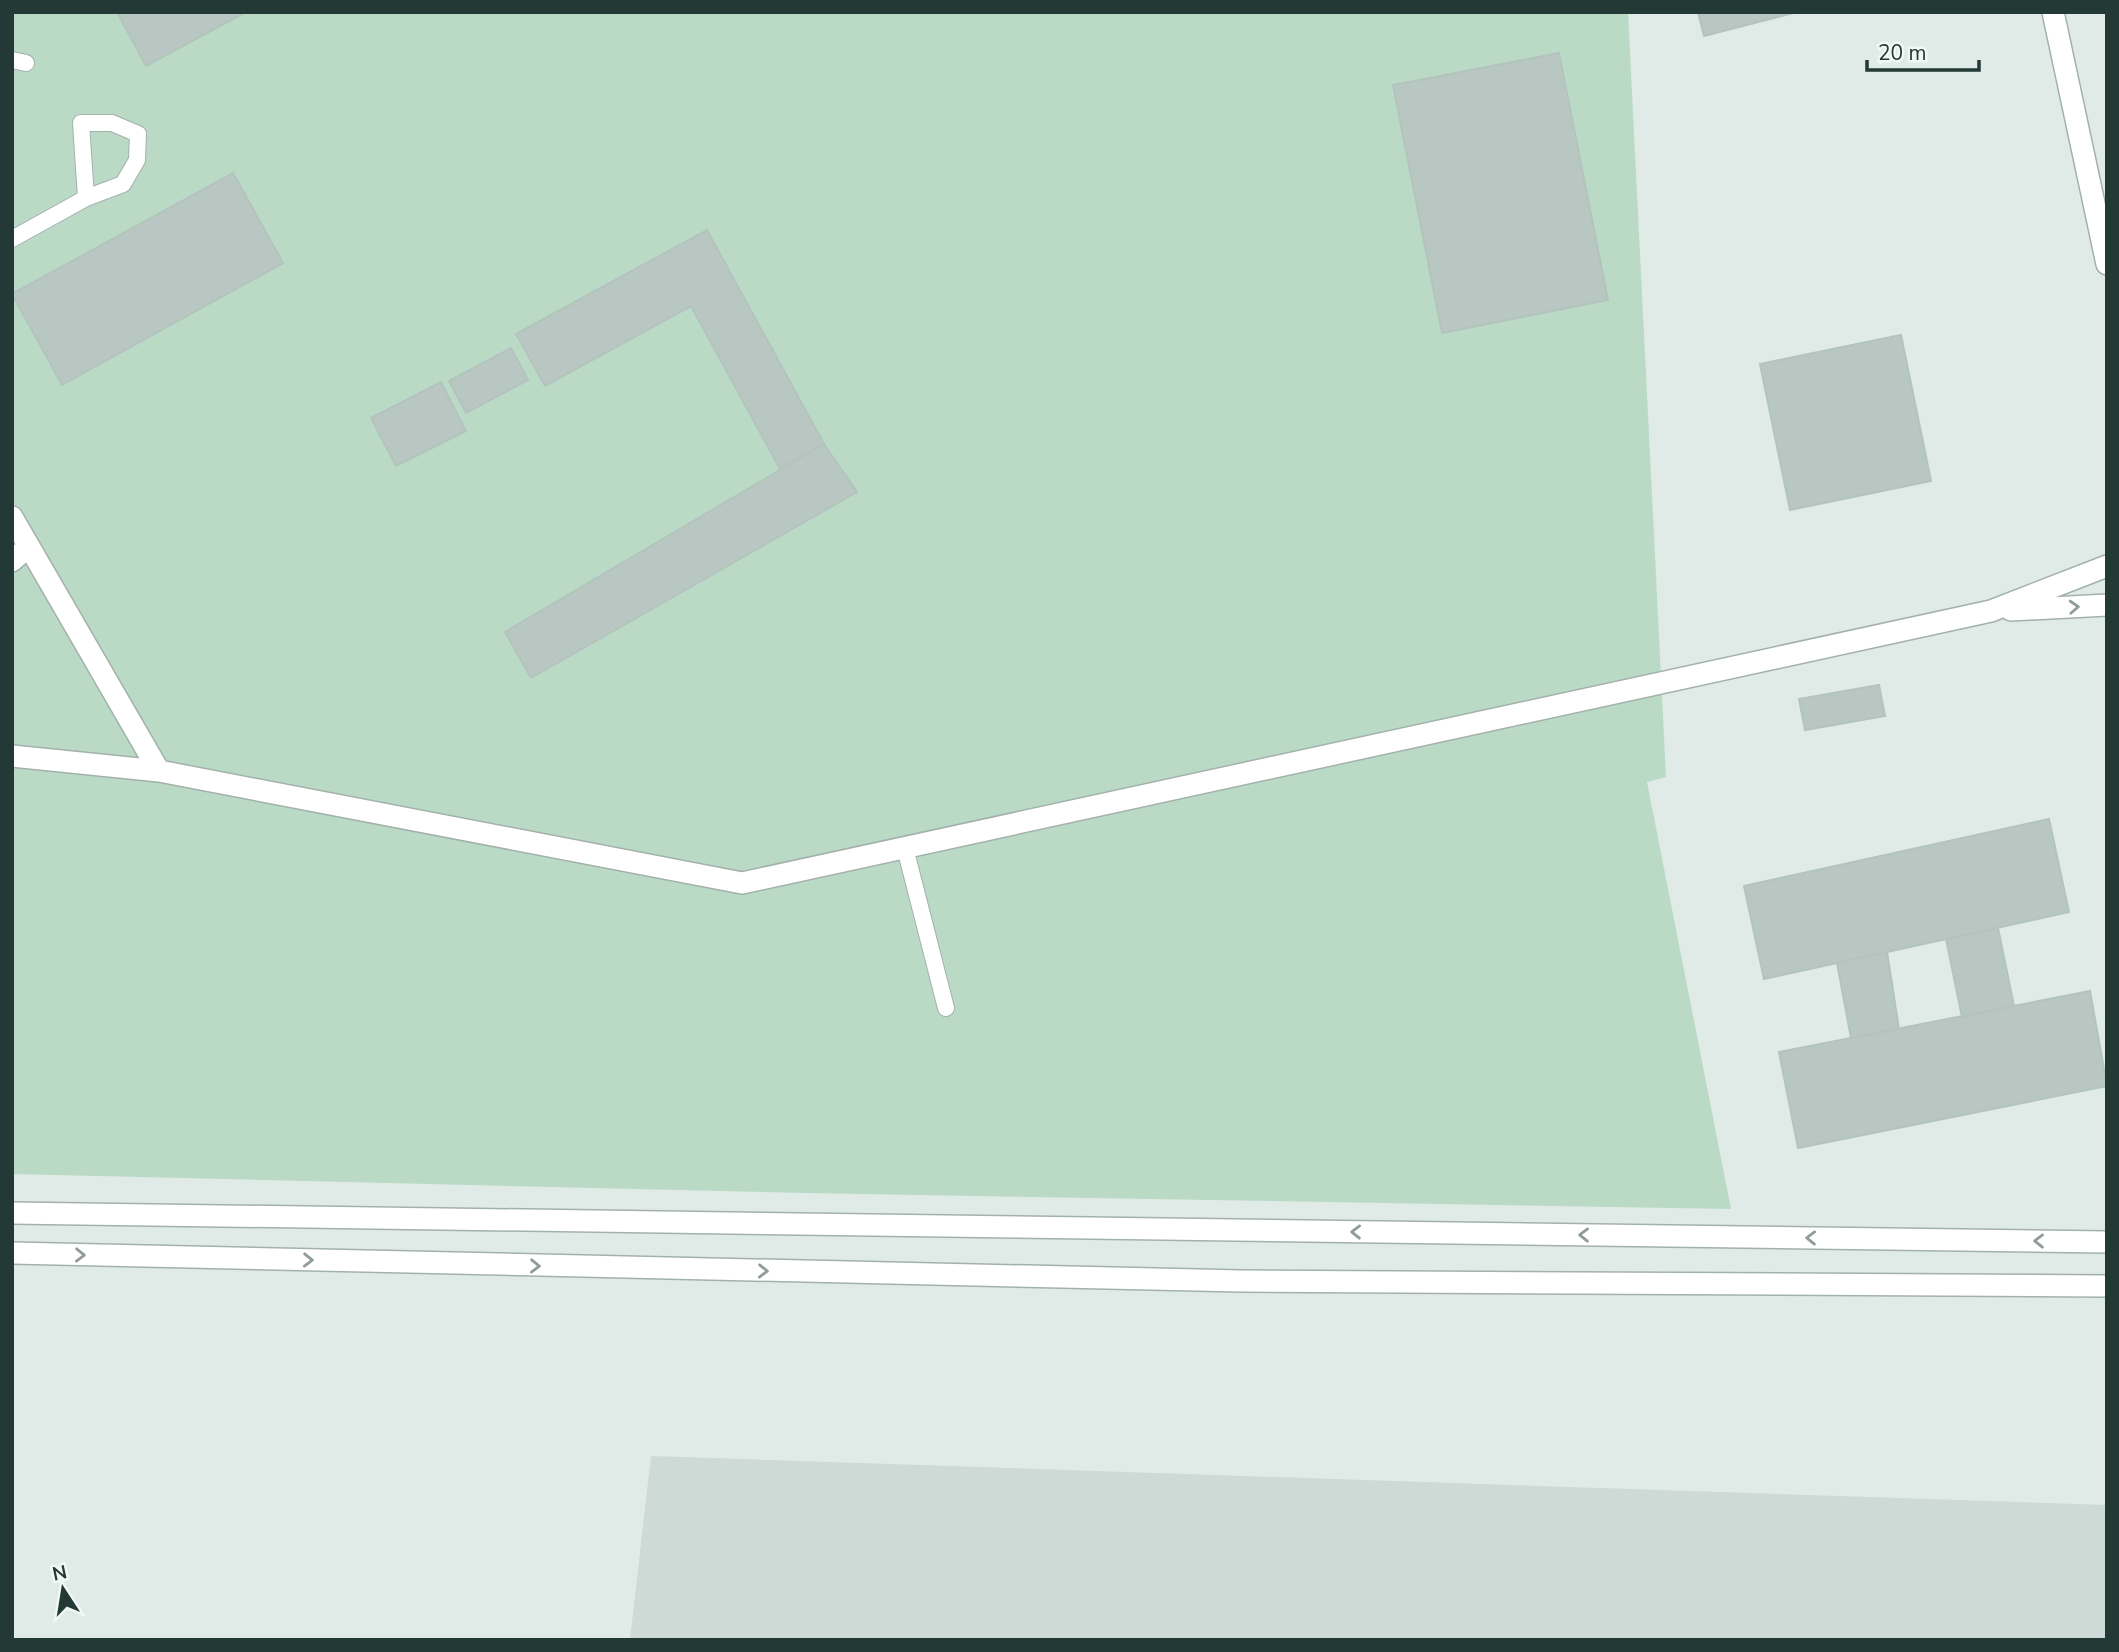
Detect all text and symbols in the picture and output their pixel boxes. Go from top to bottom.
scale bar [1867,28,1979,72]
text: 20 m [1878,39,1927,67]
one-way arrow [2068,599,2079,614]
one-way arrow [1350,1224,1361,1240]
one-way arrow [1578,1227,1588,1243]
one-way arrow [1805,1230,1816,1246]
one-way arrow [2033,1233,2043,1249]
one-way arrow [76,1247,86,1263]
one-way arrow [303,1252,314,1268]
one-way arrow [530,1258,541,1273]
one-way arrow [758,1263,769,1278]
north arrow [28,1554,98,1624]
text: N [50,1559,69,1588]

